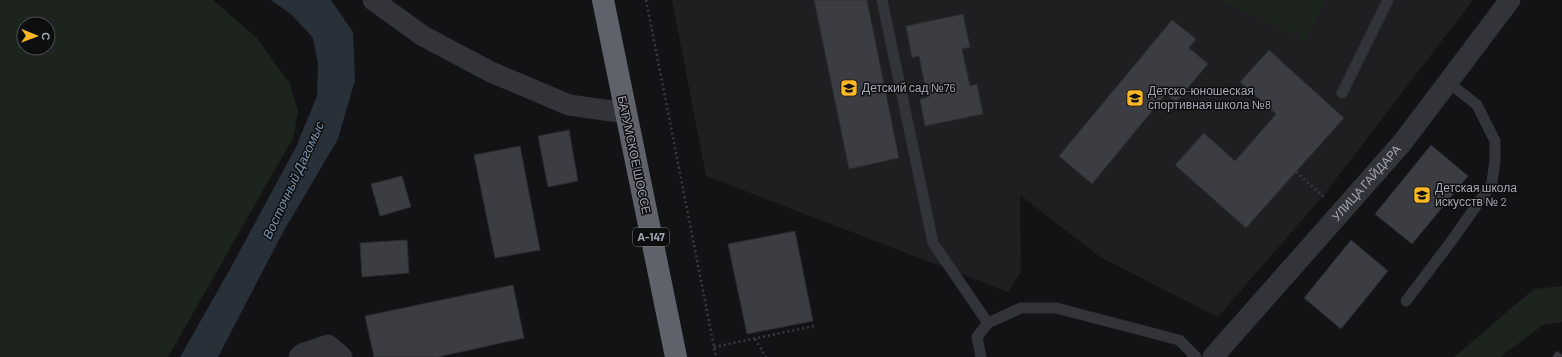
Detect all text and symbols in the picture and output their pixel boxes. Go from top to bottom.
north arrow [16,16,56,56]
text: С [40,32,53,40]
school or university icon: Детский сад №76 [839,78,859,98]
place label: Детский сад №76 [862,80,956,95]
place label: Детско-юношеская спортивная школа №8 [1148,83,1271,112]
school or university icon: Детско-юношеская спортивная школа №8 [1125,88,1145,108]
street label: БАТУМСКОЕ ШОССЕ [616,94,654,215]
water label: Восточный Дагомыс [259,118,327,241]
street label: УЛИЦА ГАЙДАРА [1329,142,1403,223]
place label: Детская школа искусств № 2 [1435,180,1517,209]
school or university icon: Детская школа искусств № 2 [1412,185,1432,205]
road number: А-147 [633,228,669,246]

